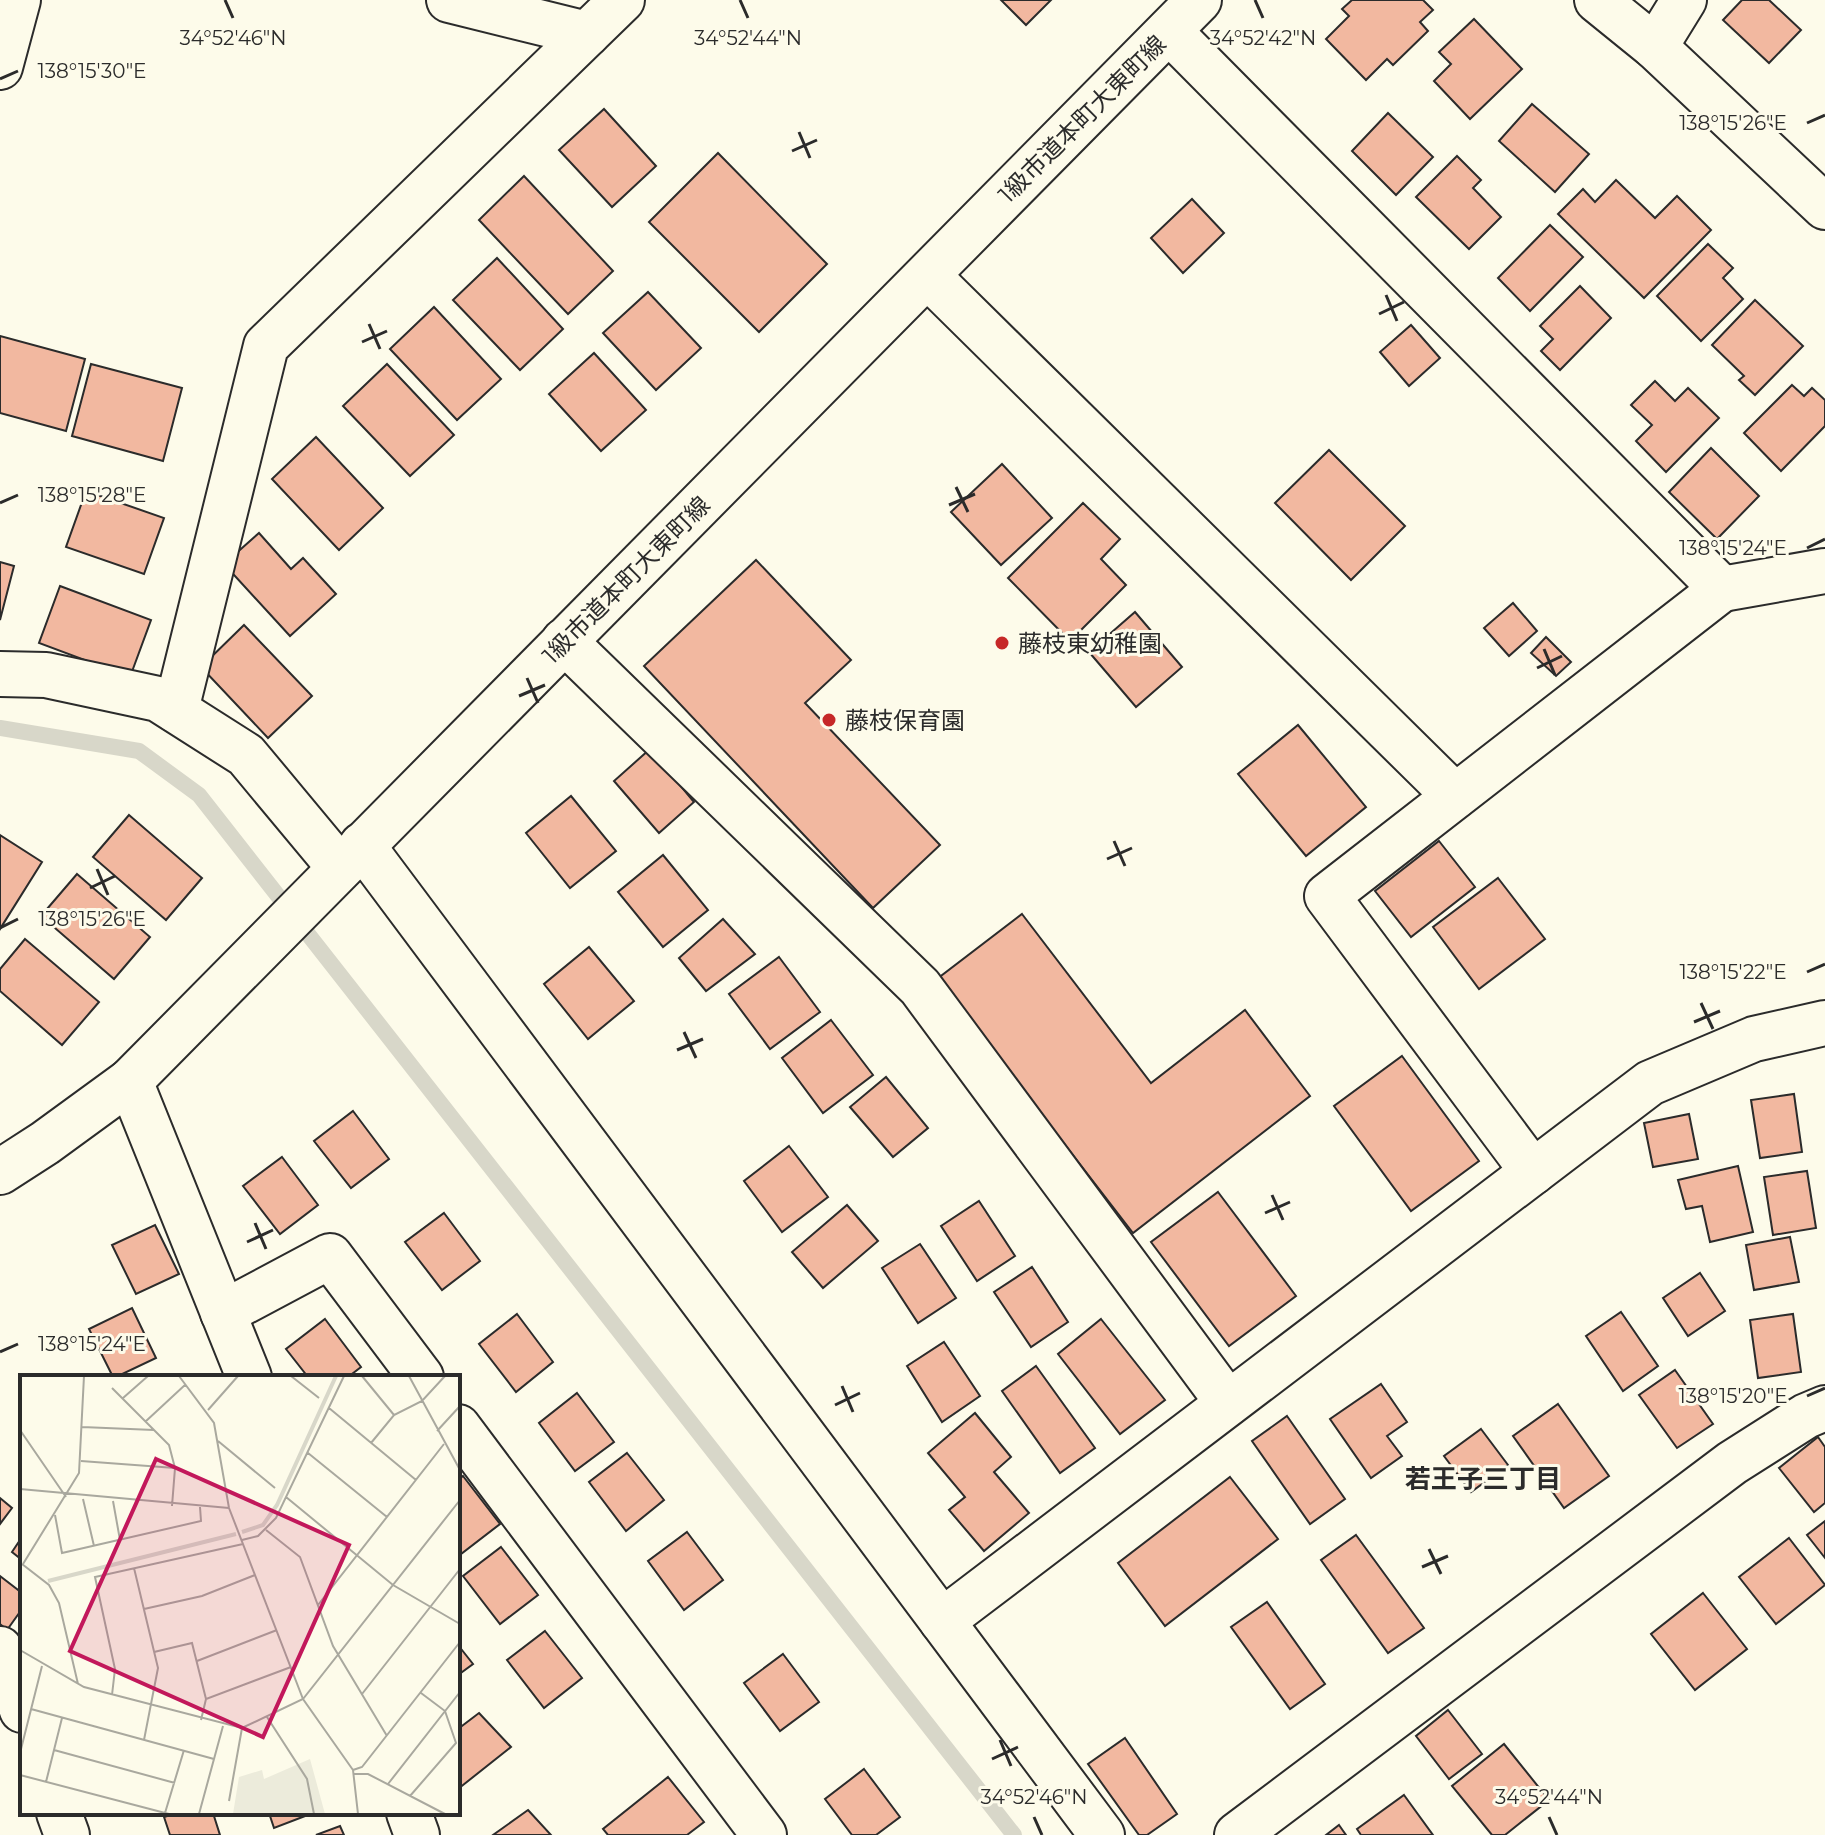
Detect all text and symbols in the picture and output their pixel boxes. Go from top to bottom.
text: 34°52'46"N [179,26,287,50]
text: 34°52'44"N [694,26,802,50]
text: 34°52'42"N [1210,26,1316,50]
street label: 1級市道本町大東町線 [992,29,1172,209]
text: 138°15'30"E [38,59,146,83]
text: 138°15'26"E [1679,111,1787,135]
text: 138°15'28"E [38,483,146,507]
street label: 1級市道本町大東町線 [536,490,716,670]
text: 138°15'24"E [1679,536,1787,560]
place label: 藤枝東幼稚園 [1018,629,1162,658]
marker: 藤枝東幼稚園 [993,634,1011,652]
place label: 藤枝保育園 [845,706,965,735]
marker: 藤枝保育園 [820,711,838,729]
text: 138°15'26"E [38,907,146,931]
text: 138°15'22"E [1679,960,1787,984]
text: 138°15'24"E [38,1332,146,1356]
inset map [20,1375,460,1815]
text: 138°15'20"E [1678,1384,1788,1408]
district label: 若王子三丁目 [1405,1463,1561,1495]
text: 34°52'46"N [980,1785,1088,1809]
text: 34°52'44"N [1495,1785,1603,1809]

